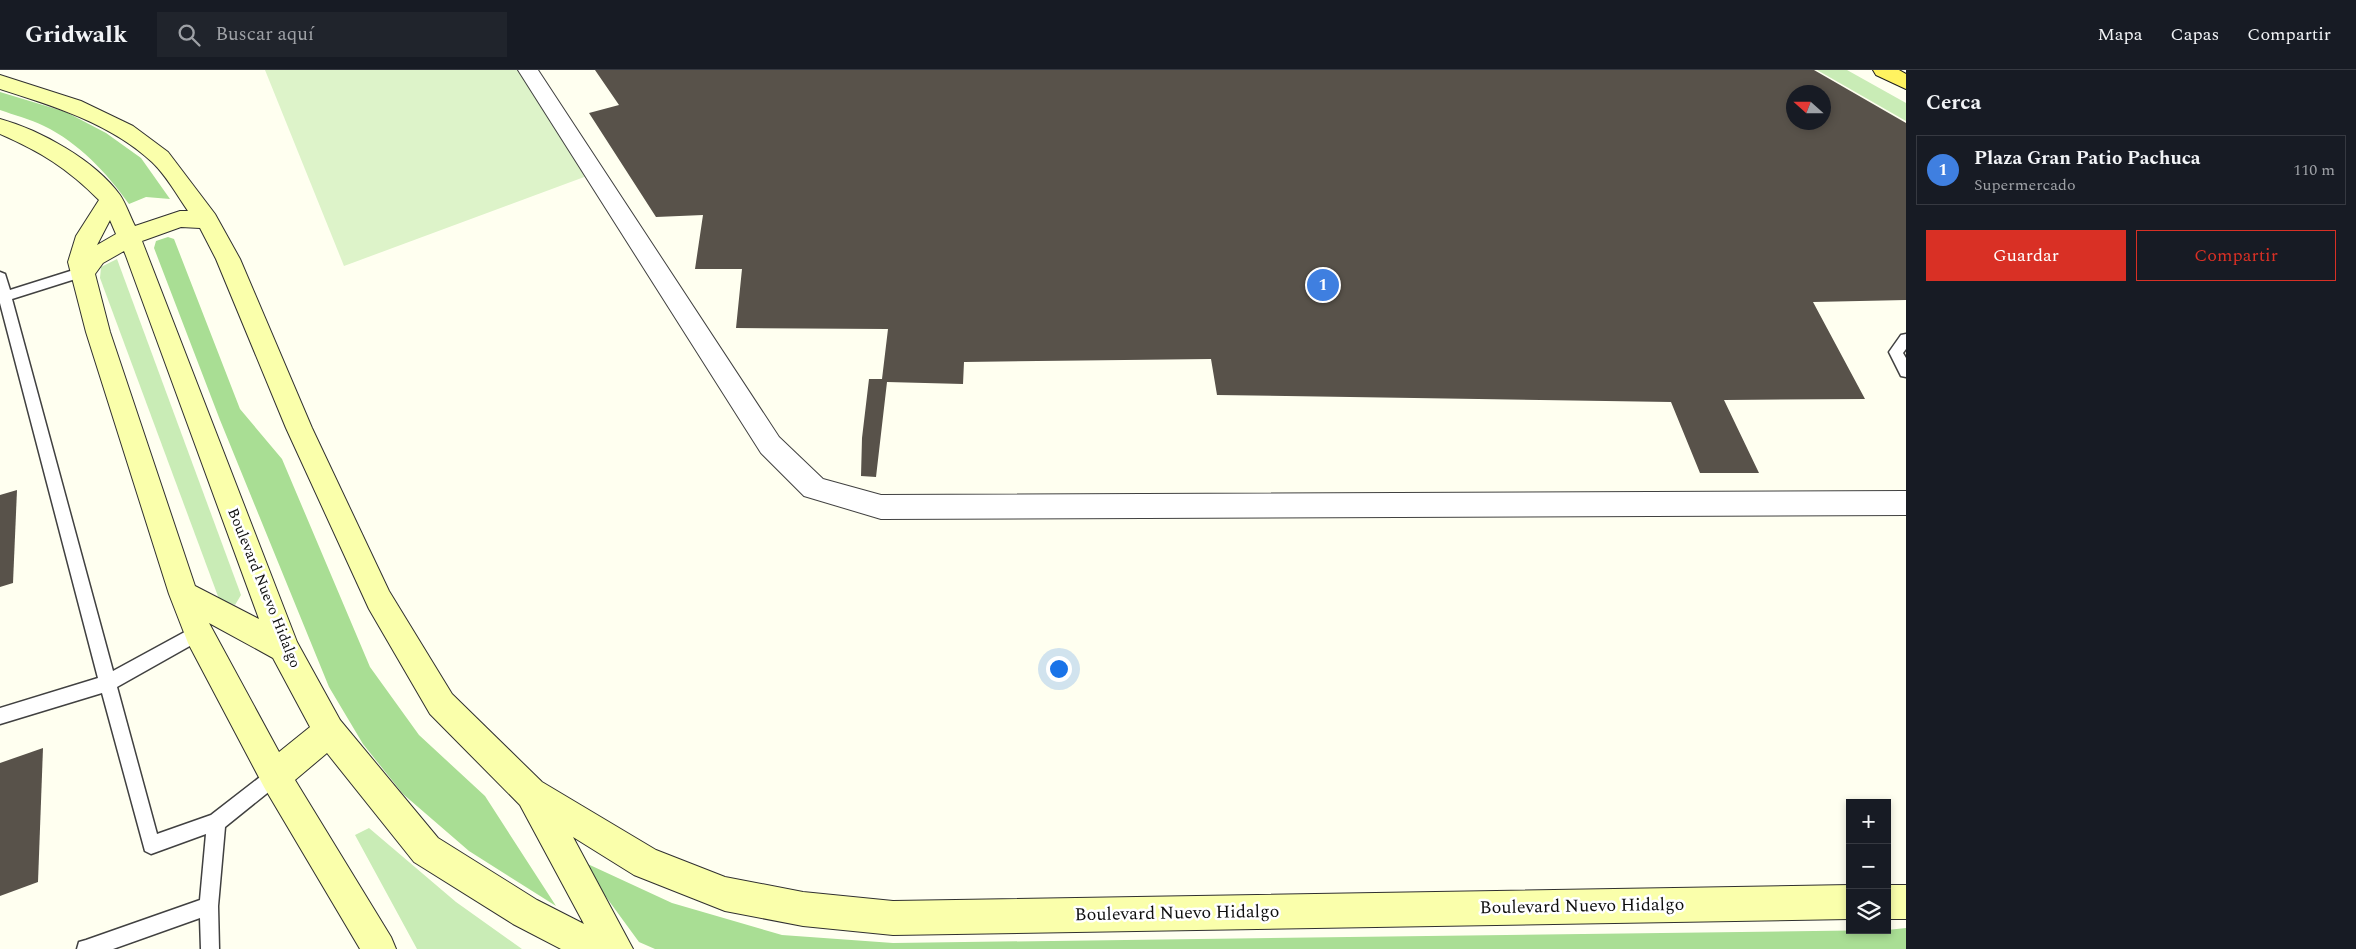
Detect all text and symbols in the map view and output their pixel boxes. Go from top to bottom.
search box [157,12,507,57]
text: Gridwalk [25,17,127,53]
text: Buscar aquí [215,20,314,49]
icon: search [175,21,203,49]
text: Mapa [2097,21,2143,48]
text: Capas [2171,21,2219,48]
text: Compartir [2247,21,2331,48]
north arrow [1786,85,1831,130]
text: Cerca [1926,87,1981,119]
text: Plaza Gran Patio Pachuca [1974,144,2201,173]
text: 1 [1939,158,1947,182]
text: 110 m [2293,158,2335,182]
text: Supermercado [1974,173,2076,197]
button: Guardar [1926,230,2126,281]
button: Compartir [2136,230,2336,281]
pin: 1 [1307,266,1339,304]
street label: Boulevard Nuevo Hidalgo [221,505,307,671]
your location [1046,656,1072,682]
map controls [1846,799,1891,934]
button: + [1846,799,1891,844]
button: − [1846,844,1891,889]
button: layers [1846,889,1891,934]
street label: Boulevard Nuevo Hidalgo [1479,891,1685,921]
street label: Boulevard Nuevo Hidalgo [1074,898,1280,928]

